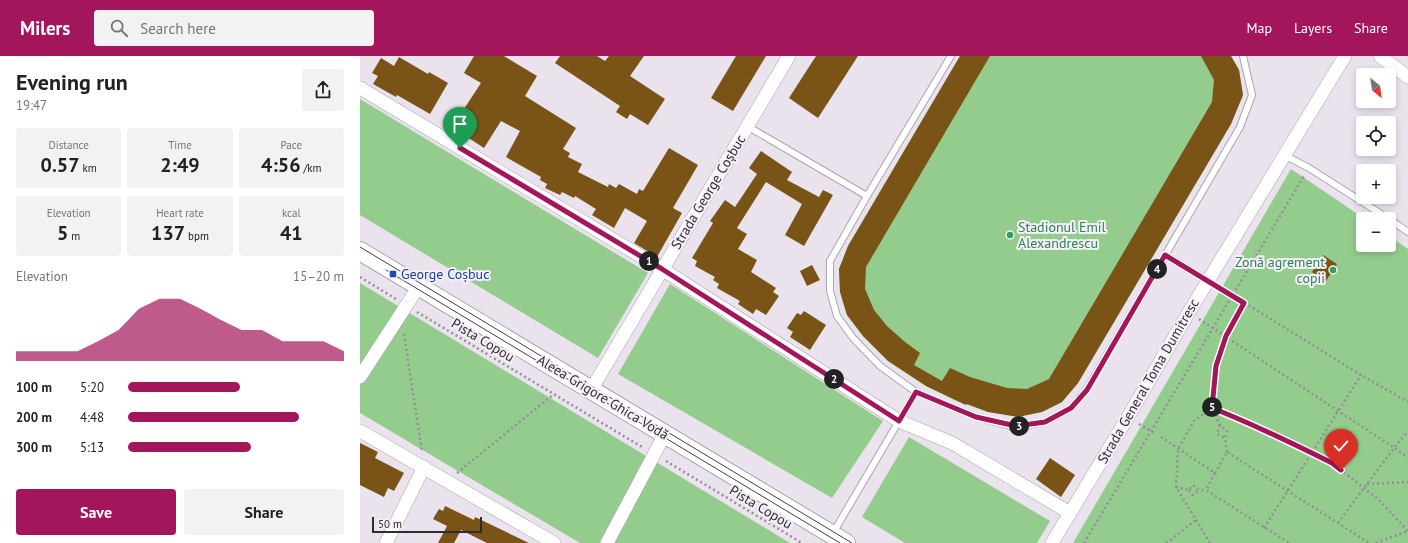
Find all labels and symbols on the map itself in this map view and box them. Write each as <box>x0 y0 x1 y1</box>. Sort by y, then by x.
north arrow <box>1356 68 1396 108</box>
pin <box>443 107 477 148</box>
street label: Strada George Coșbuc <box>667 131 749 253</box>
place label: Stadionul Emil Alexandrescu <box>1018 218 1106 252</box>
marker: Stadionul Emil Alexandrescu <box>1005 230 1015 240</box>
pin: 1 <box>639 251 659 271</box>
place label: Zonă agrement copii <box>1235 253 1325 287</box>
pin: 4 <box>1147 259 1167 279</box>
place label: George Coșbuc <box>401 265 489 283</box>
marker: Zonă agrement copii <box>1328 265 1338 275</box>
marker: George Coșbuc <box>388 269 398 279</box>
street label: Strada General Toma Dumitresc <box>1093 295 1203 467</box>
street label: Pista Copou <box>448 314 518 366</box>
street label: Aleea Grigore Ghica Vodă <box>534 351 672 443</box>
pin: 2 <box>824 369 844 389</box>
pin: 5 <box>1202 397 1222 417</box>
pin: 3 <box>1009 416 1029 436</box>
pin <box>1324 429 1358 470</box>
street label: Pista Copou <box>726 481 796 533</box>
scale bar <box>372 515 482 534</box>

